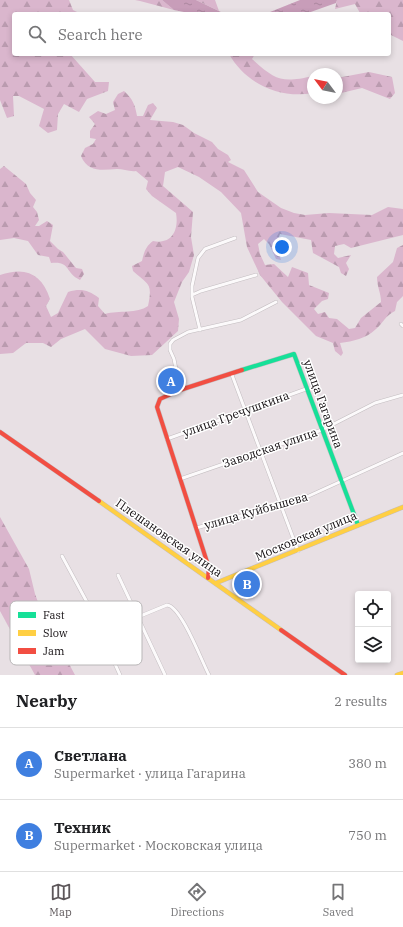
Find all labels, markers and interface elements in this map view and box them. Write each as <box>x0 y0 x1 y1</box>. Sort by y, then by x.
search box <box>12 12 391 56</box>
icon: search <box>26 23 48 45</box>
text: Search here <box>58 25 143 44</box>
north arrow <box>307 68 343 104</box>
your location <box>272 237 292 257</box>
street label: улица Гагарина <box>300 357 347 451</box>
pin: A <box>158 366 184 396</box>
street label: улица Гречушкина <box>180 387 292 440</box>
street label: Заводская улица <box>220 424 320 471</box>
street label: улица Куйбышева <box>202 488 310 532</box>
street label: Плешановская улица <box>113 495 226 580</box>
street label: Московская улица <box>253 507 359 564</box>
pin: B <box>234 569 260 599</box>
map controls <box>355 591 391 663</box>
button: locate <box>355 591 391 627</box>
legend <box>10 601 142 665</box>
text: Fast <box>43 608 65 622</box>
text: Slow <box>43 626 68 640</box>
button: layers <box>355 627 391 663</box>
text: Jam <box>43 644 65 658</box>
text: Nearby <box>16 690 77 712</box>
text: 2 results <box>334 693 387 710</box>
text: Светлана <box>54 746 127 765</box>
text: A <box>24 755 34 772</box>
text: 380 m <box>348 755 387 772</box>
text: Supermarket · улица Гагарина <box>54 765 246 782</box>
text: Техник <box>54 818 111 837</box>
text: B <box>24 827 34 844</box>
text: 750 m <box>348 827 387 844</box>
text: Supermarket · Московская улица <box>54 837 263 854</box>
tab: Map <box>49 881 72 919</box>
tab: Directions <box>170 881 224 919</box>
tab: Saved <box>323 881 354 919</box>

